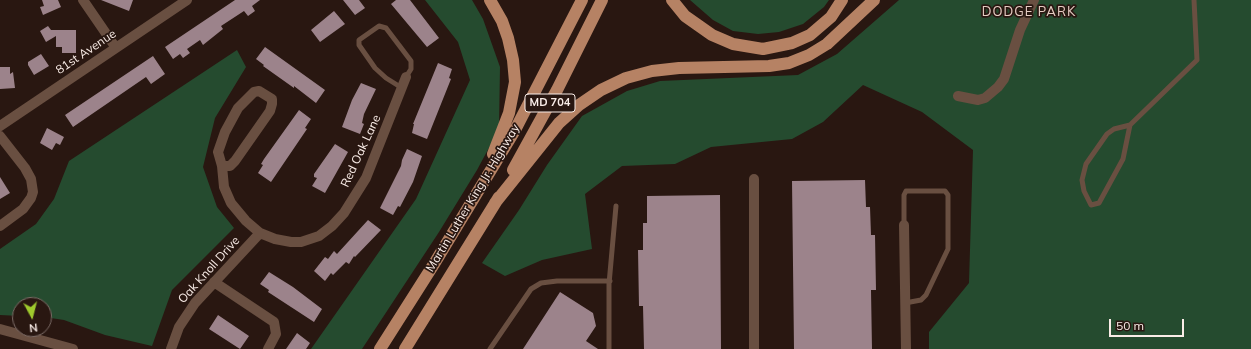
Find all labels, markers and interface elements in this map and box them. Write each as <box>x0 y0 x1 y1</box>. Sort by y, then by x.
district label: DODGE PARK <box>982 4 1076 20</box>
street label: 81st Avenue <box>53 27 119 77</box>
road number: MD 704 <box>525 94 575 112</box>
street label: Red Oak Lane <box>338 113 384 189</box>
street label: Martin Luther King Jr. Highway <box>423 122 523 274</box>
street label: Oak Knoll Drive <box>175 234 243 306</box>
north arrow <box>12 297 52 337</box>
scale bar <box>1111 311 1186 337</box>
text: 50 m <box>1116 318 1144 333</box>
text: N <box>28 320 38 335</box>

